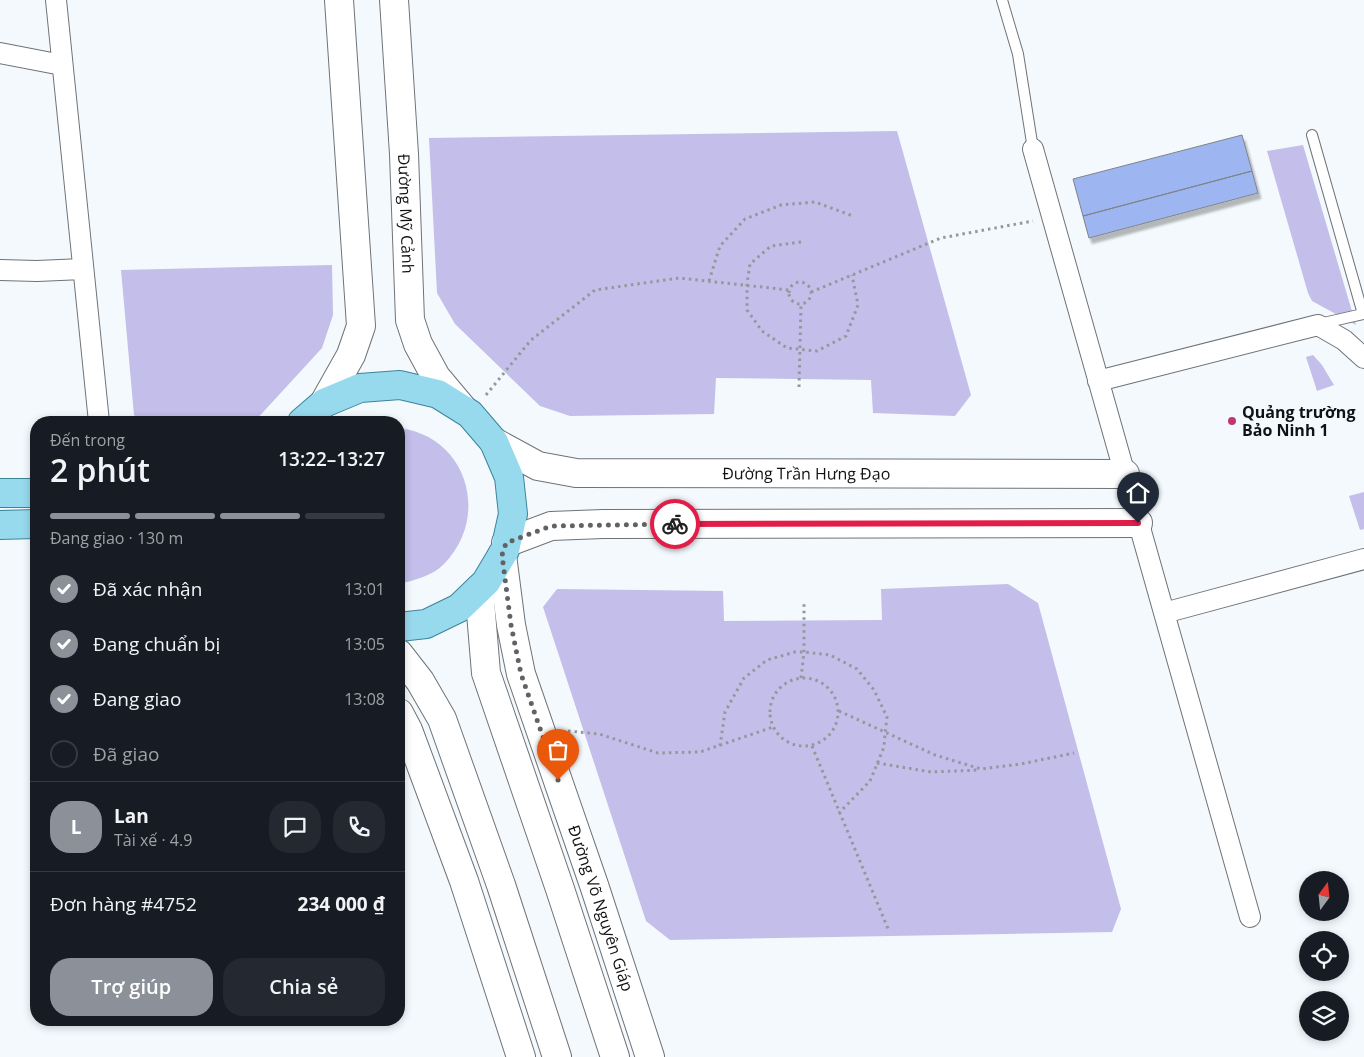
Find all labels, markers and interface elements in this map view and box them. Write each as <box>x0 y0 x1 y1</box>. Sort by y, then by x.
street label: Đường Mỹ Cảnh <box>393 153 419 274</box>
place label: Quảng trường Bảo Ninh 1 <box>1242 401 1355 441</box>
marker: Quảng trường Bảo Ninh 1 <box>1226 415 1238 427</box>
text: Đến trong <box>50 429 125 451</box>
text: 13:22–13:27 <box>278 446 385 472</box>
text: 2 phút <box>50 448 150 491</box>
street label: Đường Trần Hưng Đạo <box>722 462 890 485</box>
pin <box>1117 472 1159 523</box>
icon: home <box>1124 479 1152 507</box>
courier <box>650 499 700 549</box>
icon: bike <box>661 510 689 538</box>
text: Đang giao · 130 m <box>50 527 183 549</box>
icon: check <box>50 575 78 603</box>
text: Đã xác nhận <box>93 576 202 602</box>
text: 13:01 <box>344 578 385 600</box>
icon: check <box>50 630 78 658</box>
text: Đang chuẩn bị <box>93 631 220 657</box>
text: 13:05 <box>344 633 385 655</box>
icon: check <box>50 685 78 713</box>
text: Đang giao <box>93 686 181 712</box>
text: 13:08 <box>344 688 385 710</box>
pin <box>537 729 579 780</box>
icon: bag <box>544 736 572 764</box>
text: Đã giao <box>93 741 159 767</box>
button: chat <box>269 801 321 853</box>
button: phone <box>333 801 385 853</box>
text: Lan <box>114 803 149 829</box>
text: L <box>71 814 81 840</box>
street label: Đường Võ Nguyên Giáp <box>563 822 639 994</box>
text: Tài xế · 4.9 <box>114 829 192 851</box>
north arrow <box>1299 871 1349 921</box>
map controls <box>1299 871 1349 1041</box>
text: Đơn hàng #4752 <box>50 891 197 917</box>
text: 234 000 ₫ <box>298 891 385 917</box>
button: locate <box>1299 931 1349 981</box>
button: Trợ giúp <box>50 958 213 1016</box>
button: Chia sẻ <box>223 958 385 1016</box>
button: layers <box>1299 991 1349 1041</box>

